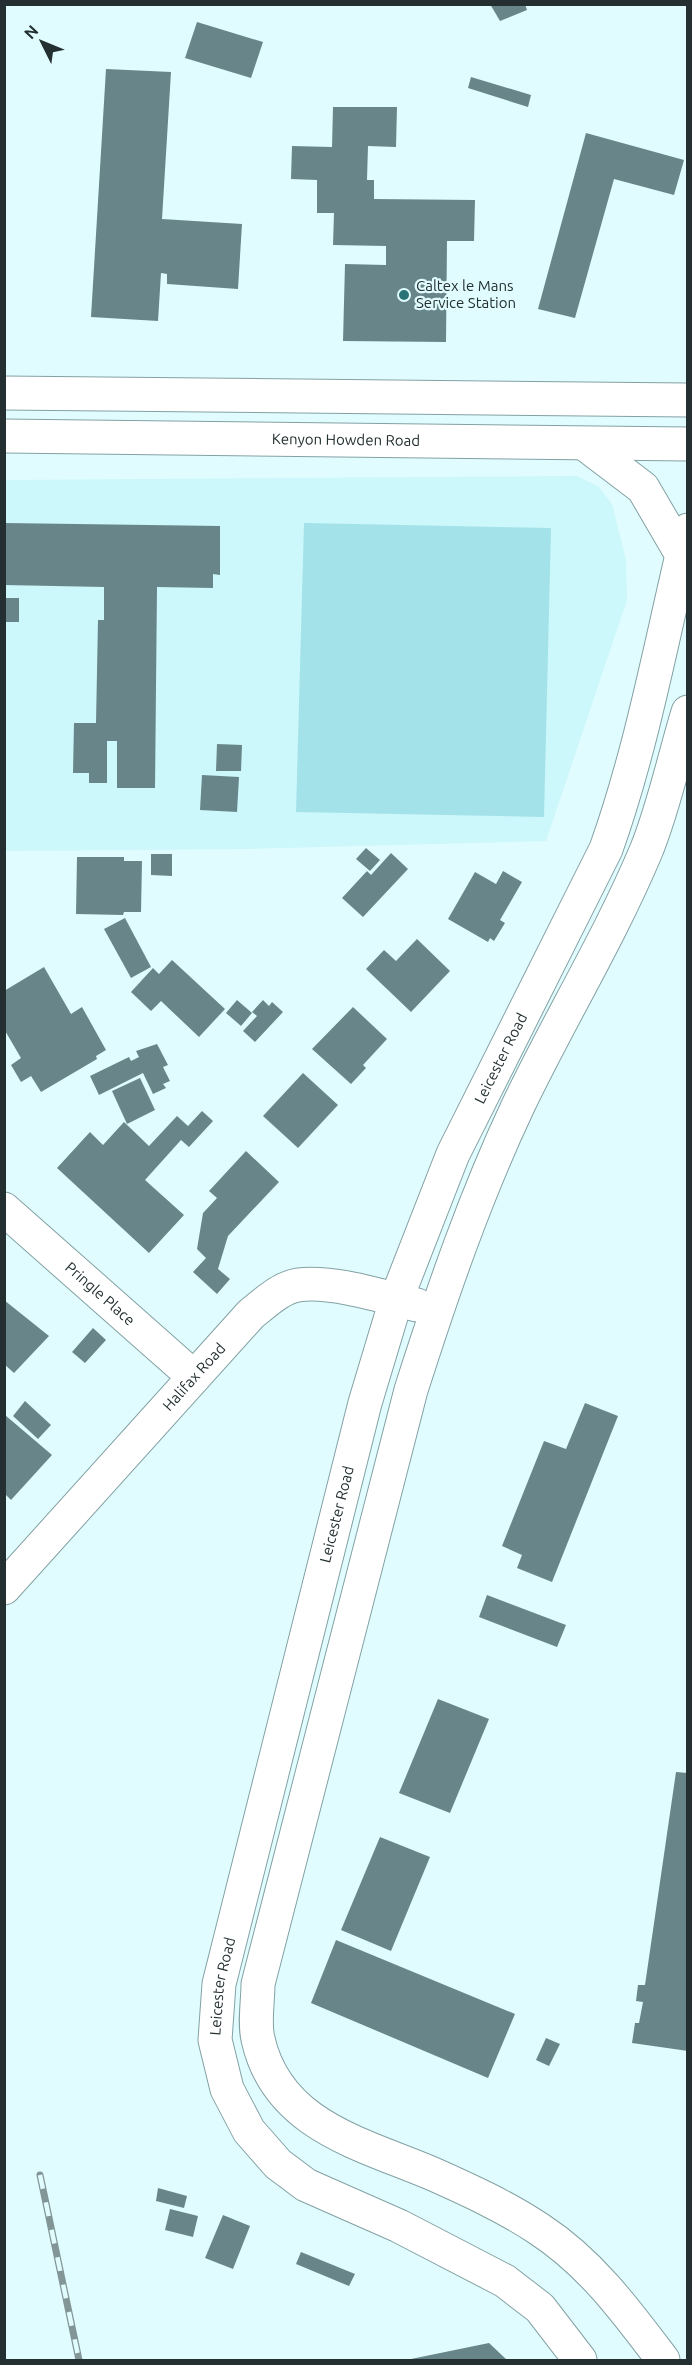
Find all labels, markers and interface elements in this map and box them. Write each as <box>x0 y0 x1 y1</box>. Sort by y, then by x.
north arrow <box>12 12 72 72</box>
text: N <box>20 21 42 42</box>
place label: Caltex le Mans Service Station <box>416 277 516 311</box>
marker: Caltex le Mans Service Station <box>397 288 411 302</box>
street label: Kenyon Howden Road <box>272 430 420 449</box>
street label: Leicester Road <box>471 1010 530 1106</box>
street label: Pringle Place <box>62 1258 138 1329</box>
street label: Halifax Road <box>159 1340 228 1414</box>
street label: Leicester Road <box>316 1464 357 1564</box>
street label: Leicester Road <box>206 1935 238 2036</box>

